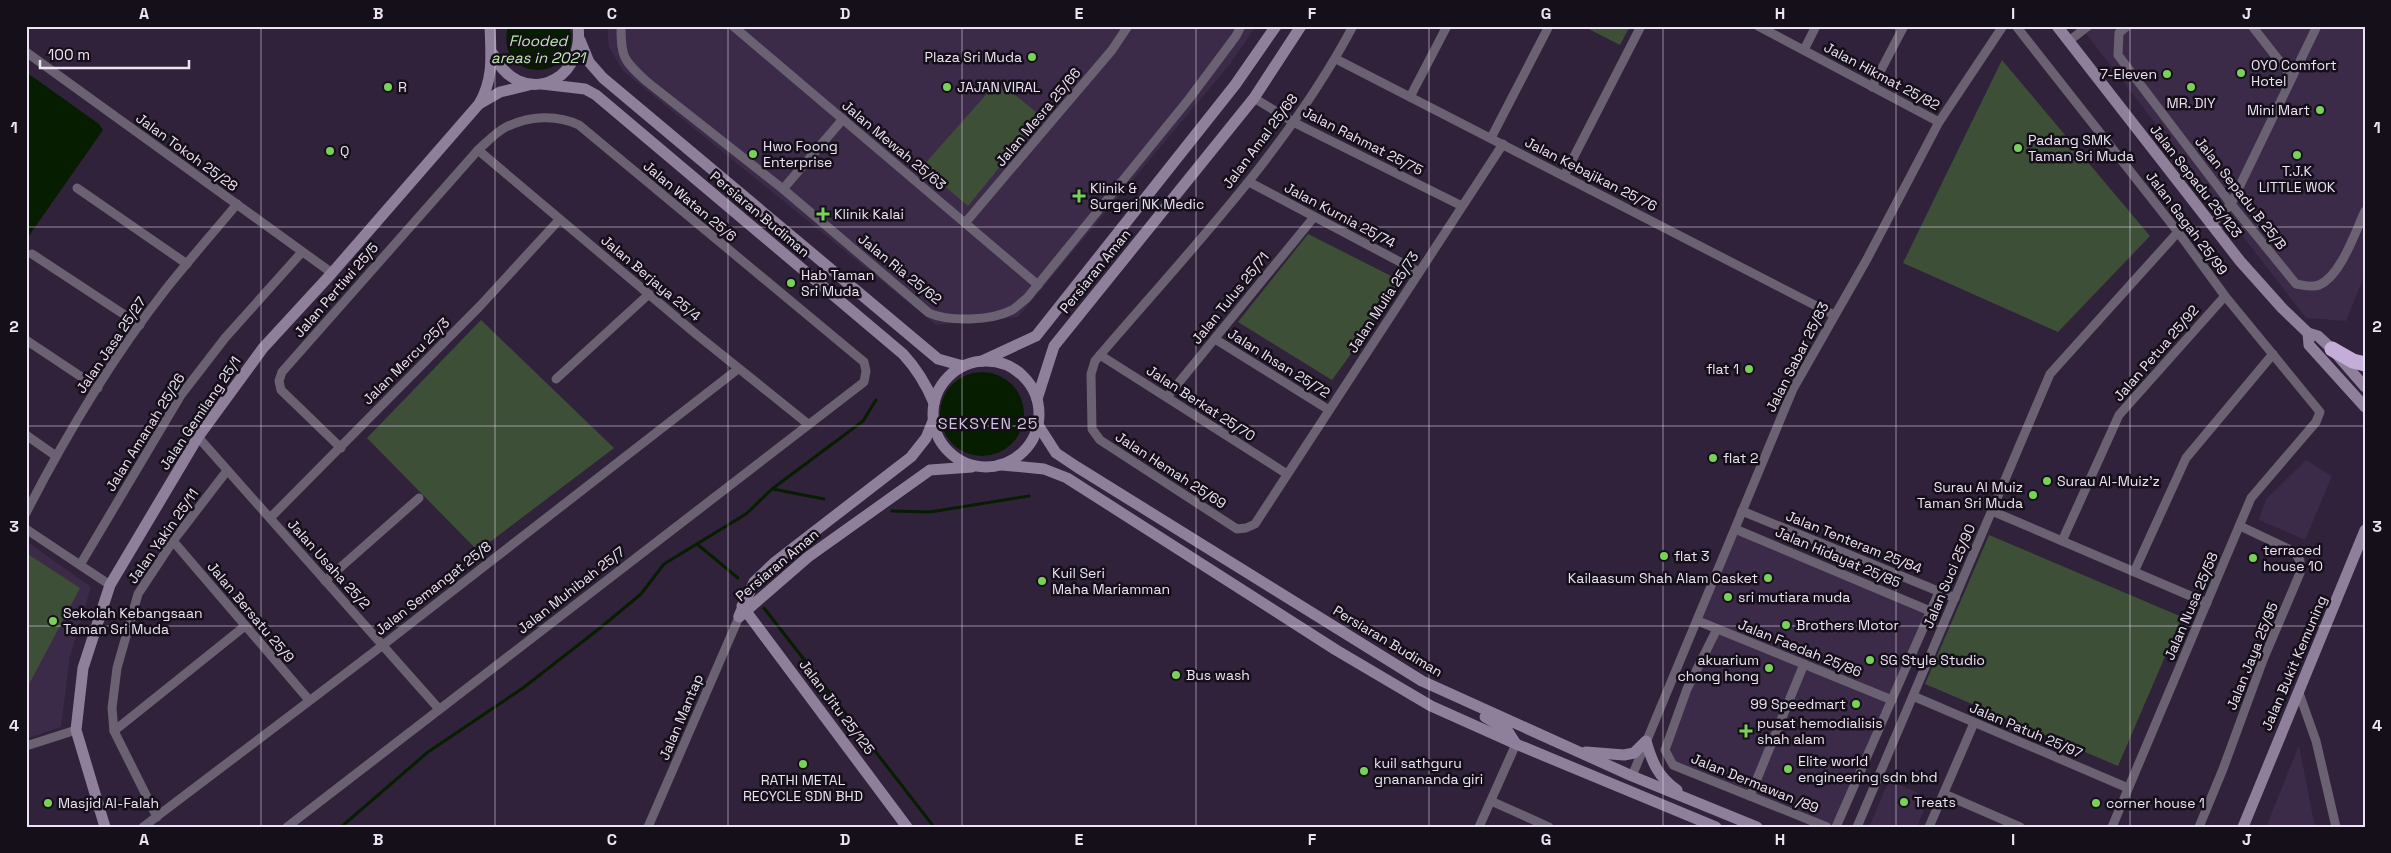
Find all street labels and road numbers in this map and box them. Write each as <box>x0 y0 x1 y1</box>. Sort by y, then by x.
street label: Jalan Hikmat 25/82 <box>1821 38 1943 114</box>
street label: Jalan Mesra 25/66 <box>991 64 1085 170</box>
street label: Jalan Amal 25/68 <box>1218 90 1302 192</box>
street label: Jalan Mewah 25/63 <box>838 96 950 194</box>
street label: Jalan Rahmat 25/75 <box>1300 103 1426 179</box>
street label: Jalan Tokoh 25/28 <box>132 109 242 195</box>
street label: Jalan Sepadu 25/123 <box>2146 121 2246 241</box>
street label: Jalan Kebajikan 25/76 <box>1522 133 1660 215</box>
street label: Jalan Sepadu B 25/B <box>2191 133 2291 253</box>
street label: Jalan Watan 25/6 <box>640 157 740 245</box>
street label: Persiaran Budiman <box>706 167 814 261</box>
street label: Jalan Gagah 25/99 <box>2142 168 2232 278</box>
street label: Jalan Kurnia 25/74 <box>1281 178 1399 252</box>
street label: Persiaran Aman <box>1056 225 1134 317</box>
street label: Jalan Ria 25/62 <box>854 230 946 308</box>
street label: Jalan Berjaya 25/4 <box>597 231 705 325</box>
street label: Jalan Pertiwi 25/5 <box>290 239 382 341</box>
street label: Jalan Tulus 25/71 <box>1187 248 1273 348</box>
street label: Jalan Mulia 25/73 <box>1344 248 1422 356</box>
street label: Jalan Jasa 25/27 <box>72 293 150 397</box>
street label: Jalan Sabar 25/83 <box>1761 299 1833 415</box>
street label: Jalan Petua 25/92 <box>2109 301 2203 405</box>
street label: Jalan Mercu 25/3 <box>359 314 453 408</box>
street label: Jalan Ihsan 25/72 <box>1224 324 1334 402</box>
street label: Jalan Gemilang 25/1 <box>155 353 245 473</box>
street label: Jalan Berkat 25/70 <box>1143 361 1259 445</box>
street label: Jalan Amanah 25/26 <box>101 369 189 495</box>
street label: Jalan Hemah 25/69 <box>1112 427 1230 513</box>
street label: Jalan Yakin 25/11 <box>124 485 202 587</box>
street label: Jalan Tenteram 25/84 <box>1783 506 1925 578</box>
street label: Jalan Usaha 25/2 <box>284 515 374 613</box>
street label: Jalan Suci 25/90 <box>1919 521 1979 631</box>
street label: Jalan Hidayat 25/85 <box>1773 522 1903 592</box>
street label: Persiaran Aman <box>732 525 822 605</box>
street label: Jalan Semangat 25/8 <box>371 537 495 639</box>
street label: Jalan Muhibah 25/7 <box>514 542 628 638</box>
street label: Jalan Nusa 25/58 <box>2160 549 2222 663</box>
street label: Jalan Bersatu 25/9 <box>203 558 299 666</box>
street label: Jalan Bukit Kemuning <box>2257 593 2331 733</box>
street label: Jalan Jaya 25/95 <box>2222 599 2282 713</box>
street label: Persiaran Budiman <box>1330 601 1446 681</box>
street label: Jalan Faedah 25/86 <box>1736 615 1864 681</box>
street label: Jalan Jitu 25/125 <box>795 656 879 758</box>
street label: Jalan Mantap <box>655 671 707 763</box>
street label: Jalan Patuh 25/97 <box>1967 698 2085 762</box>
street label: Jalan Dermawan /89 <box>1688 749 1822 817</box>

